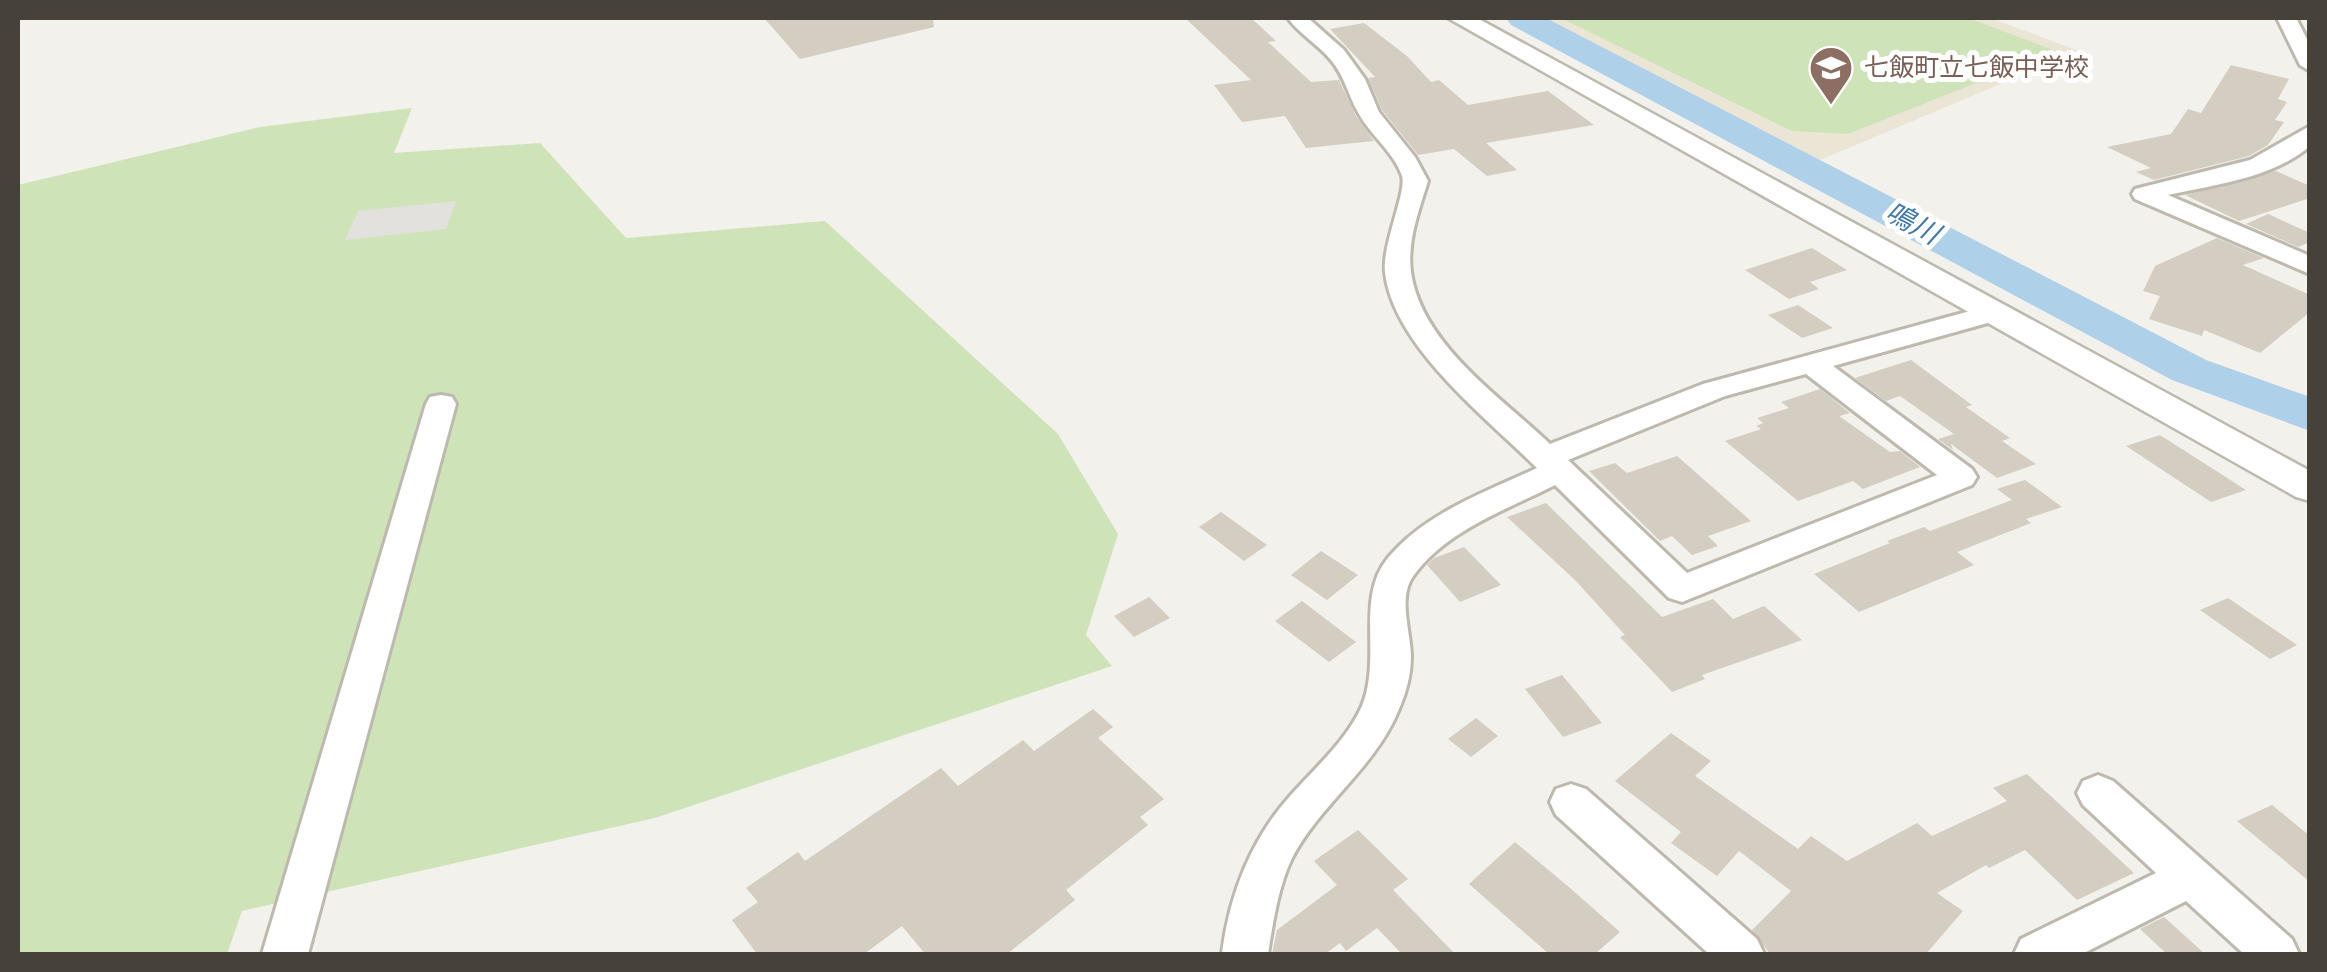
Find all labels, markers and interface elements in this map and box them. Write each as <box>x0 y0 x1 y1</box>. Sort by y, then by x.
school or university icon: 七飯町立七飯中学校 <box>1808 45 1854 106</box>
place label: 七飯町立七飯中学校 <box>1864 53 2089 84</box>
water label: 鳴川 <box>1880 196 1947 253</box>

